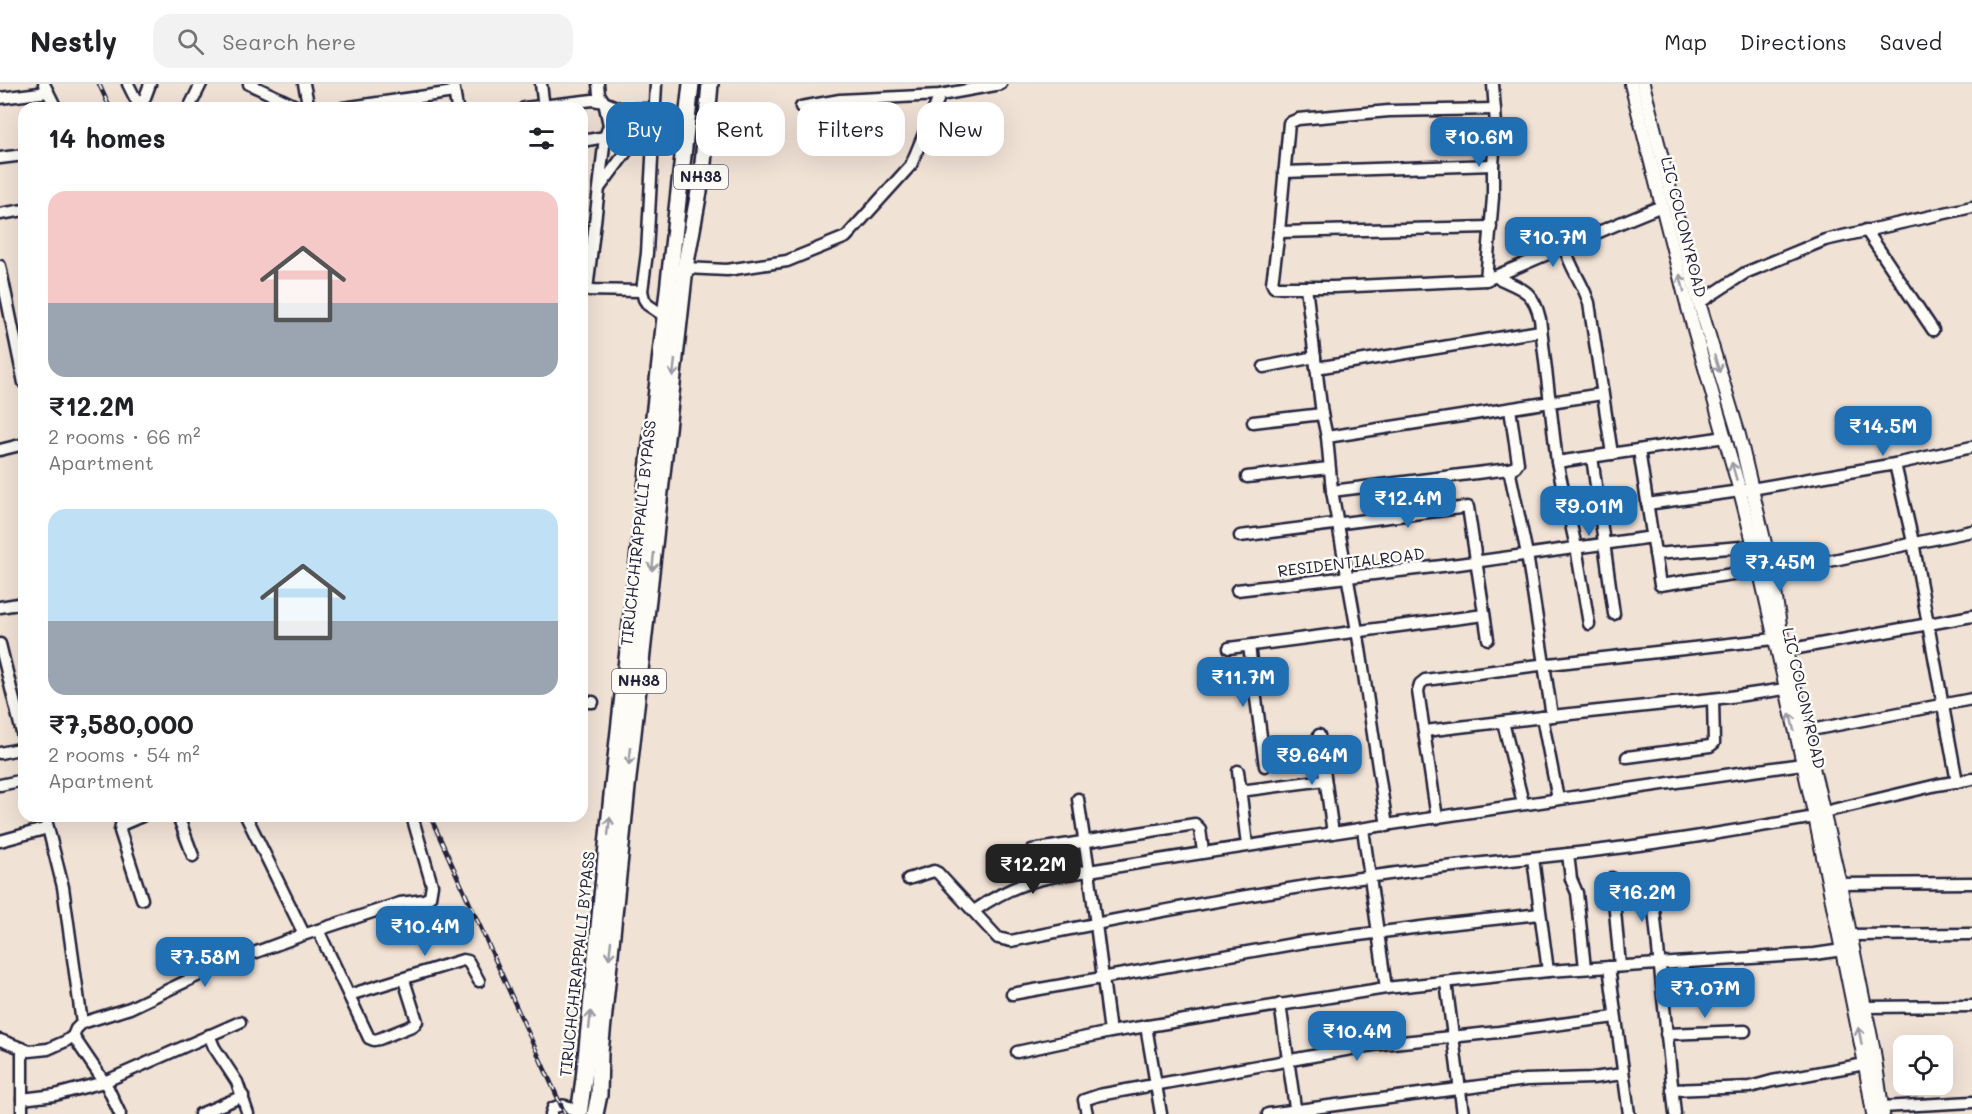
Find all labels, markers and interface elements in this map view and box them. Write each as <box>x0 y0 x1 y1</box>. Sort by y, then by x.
search box <box>153 14 573 68</box>
text: Nestly <box>30 23 117 59</box>
icon: search <box>174 25 207 58</box>
text: Search here <box>222 27 356 56</box>
text: Map <box>1664 28 1707 55</box>
text: Directions <box>1740 28 1847 55</box>
text: Saved <box>1880 28 1942 55</box>
chip: Buy <box>606 102 684 156</box>
chip: Rent <box>696 102 785 156</box>
chip: Filters <box>797 102 905 156</box>
chip: New <box>917 102 1004 156</box>
pin: ₹10.6M <box>1430 117 1528 168</box>
text: 14 homes <box>48 121 166 155</box>
icon: filters <box>525 122 558 155</box>
text: ₹10.6M <box>1444 123 1514 149</box>
street label: LIC COLONYROAD <box>1657 154 1712 299</box>
road number: NH38 <box>674 165 728 189</box>
pin: ₹10.7M <box>1504 217 1602 268</box>
text: ₹10.7M <box>1519 223 1587 249</box>
icon: home <box>249 230 357 338</box>
one-way arrow <box>1675 274 1687 293</box>
one-way arrow <box>1712 354 1723 373</box>
one-way arrow <box>668 358 679 378</box>
text: ₹12.2M <box>48 389 135 423</box>
pin: ₹14.5M <box>1834 406 1932 457</box>
text: ₹14.5M <box>1849 412 1917 438</box>
street label: TIRUCHCHIRAPPALLI BYPASS <box>615 419 660 647</box>
text: 2 rooms · 66 m² <box>48 423 201 449</box>
text: Apartment <box>48 449 154 475</box>
one-way arrow <box>1728 461 1739 480</box>
pin: ₹12.4M <box>1359 478 1457 529</box>
text: ₹12.4M <box>1374 484 1442 510</box>
pin: ₹9.01M <box>1540 486 1638 537</box>
text: ₹9.01M <box>1554 492 1624 518</box>
street label: RESIDENTIALROAD <box>1276 542 1426 581</box>
pin: ₹7.45M <box>1731 542 1829 593</box>
icon: home <box>249 548 357 656</box>
text: ₹7.45M <box>1744 548 1816 574</box>
one-way arrow <box>647 552 658 571</box>
street label: LIC COLONYROAD <box>1778 625 1831 771</box>
pin: ₹11.7M <box>1194 657 1292 708</box>
text: ₹11.7M <box>1211 663 1275 689</box>
road number: NH38 <box>612 669 666 693</box>
text: ₹7,580,000 <box>48 707 194 741</box>
one-way arrow <box>1786 713 1798 732</box>
pin: ₹9.64M <box>1263 735 1361 786</box>
text: 2 rooms · 54 m² <box>48 741 200 767</box>
text: ₹9.64M <box>1276 741 1348 767</box>
one-way arrow <box>625 745 636 765</box>
text: Apartment <box>48 767 154 793</box>
one-way arrow <box>604 817 615 837</box>
pin: ₹12.2M <box>984 844 1082 895</box>
street label: TIRUCHCHIRAPPALLI BYPASS <box>554 850 599 1078</box>
text: ₹12.2M <box>1000 850 1066 876</box>
pin: ₹16.2M <box>1593 872 1691 923</box>
text: ₹16.2M <box>1608 878 1676 904</box>
pin: ₹10.4M <box>376 906 474 957</box>
text: ₹10.4M <box>390 912 460 938</box>
pin: ₹7.58M <box>156 937 254 988</box>
one-way arrow <box>604 939 615 959</box>
text: ₹7.58M <box>170 943 240 969</box>
pin: ₹7.07M <box>1656 968 1754 1019</box>
text: ₹7.07M <box>1670 974 1740 1000</box>
one-way arrow <box>584 1011 595 1031</box>
pin: ₹10.4M <box>1308 1011 1406 1062</box>
text: ₹10.4M <box>1322 1017 1392 1043</box>
one-way arrow <box>1854 1026 1865 1046</box>
map controls <box>1893 1035 1953 1095</box>
button: locate <box>1893 1035 1953 1095</box>

